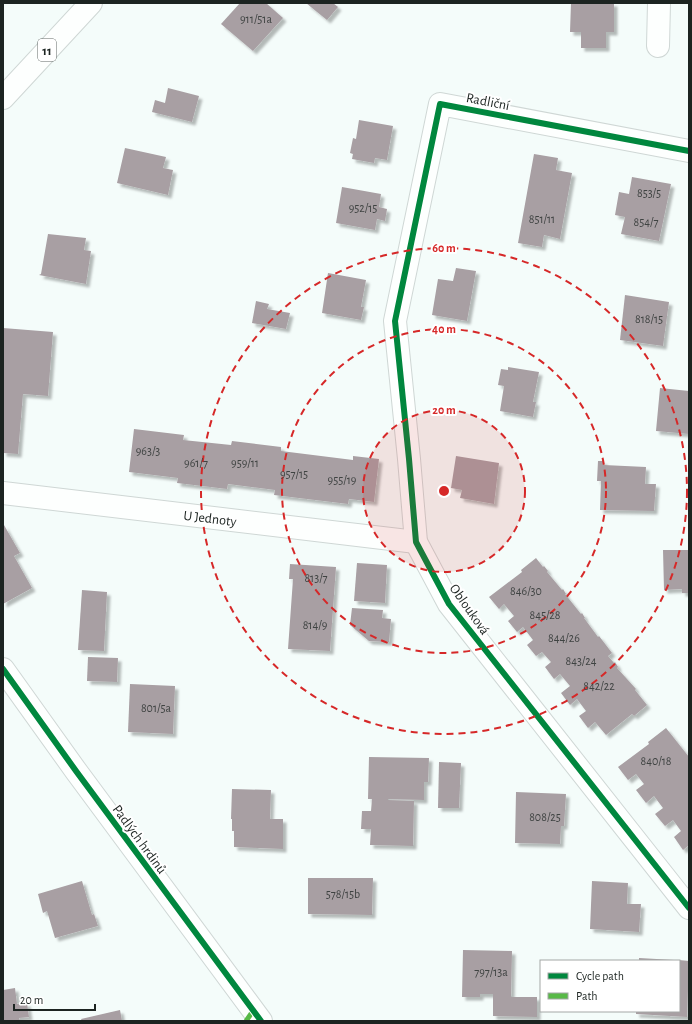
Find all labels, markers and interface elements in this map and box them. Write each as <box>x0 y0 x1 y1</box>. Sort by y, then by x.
house number: 911/51a <box>240 13 272 25</box>
road number: 11 <box>38 39 56 61</box>
street label: Radliční <box>465 91 511 113</box>
house number: 853/5 <box>637 187 661 199</box>
house number: 952/15 <box>349 202 377 214</box>
house number: 851/11 <box>529 213 555 225</box>
house number: 854/7 <box>634 216 658 228</box>
text: 60 m <box>432 242 456 254</box>
house number: 818/15 <box>635 313 663 325</box>
text: 40 m <box>432 323 456 335</box>
text: 20 m <box>432 404 456 416</box>
house number: 963/3 <box>136 445 160 457</box>
house number: 961/7 <box>184 457 208 469</box>
house number: 959/11 <box>231 457 259 469</box>
house number: 957/15 <box>280 468 308 480</box>
house number: 955/19 <box>328 474 357 486</box>
centre of rings <box>437 484 451 498</box>
street label: U Jednoty <box>183 509 237 529</box>
house number: 813/7 <box>304 572 328 584</box>
street label: Oblouková <box>447 582 492 638</box>
house number: 846/30 <box>510 585 542 597</box>
house number: 845/28 <box>529 609 561 621</box>
house number: 814/9 <box>303 619 328 631</box>
house number: 844/26 <box>548 632 580 644</box>
house number: 843/24 <box>565 655 597 667</box>
house number: 842/22 <box>583 680 615 692</box>
house number: 801/5a <box>141 702 172 714</box>
house number: 840/18 <box>640 755 672 767</box>
street label: Padlých hrdinů <box>110 803 169 877</box>
house number: 808/25 <box>529 811 561 823</box>
house number: 578/15b <box>326 888 360 900</box>
legend <box>540 960 680 1012</box>
house number: 797/13a <box>474 966 508 978</box>
text: Cycle path <box>576 970 624 983</box>
scale bar <box>14 986 95 1012</box>
text: Path <box>576 990 598 1002</box>
text: 20 m <box>20 994 43 1006</box>

